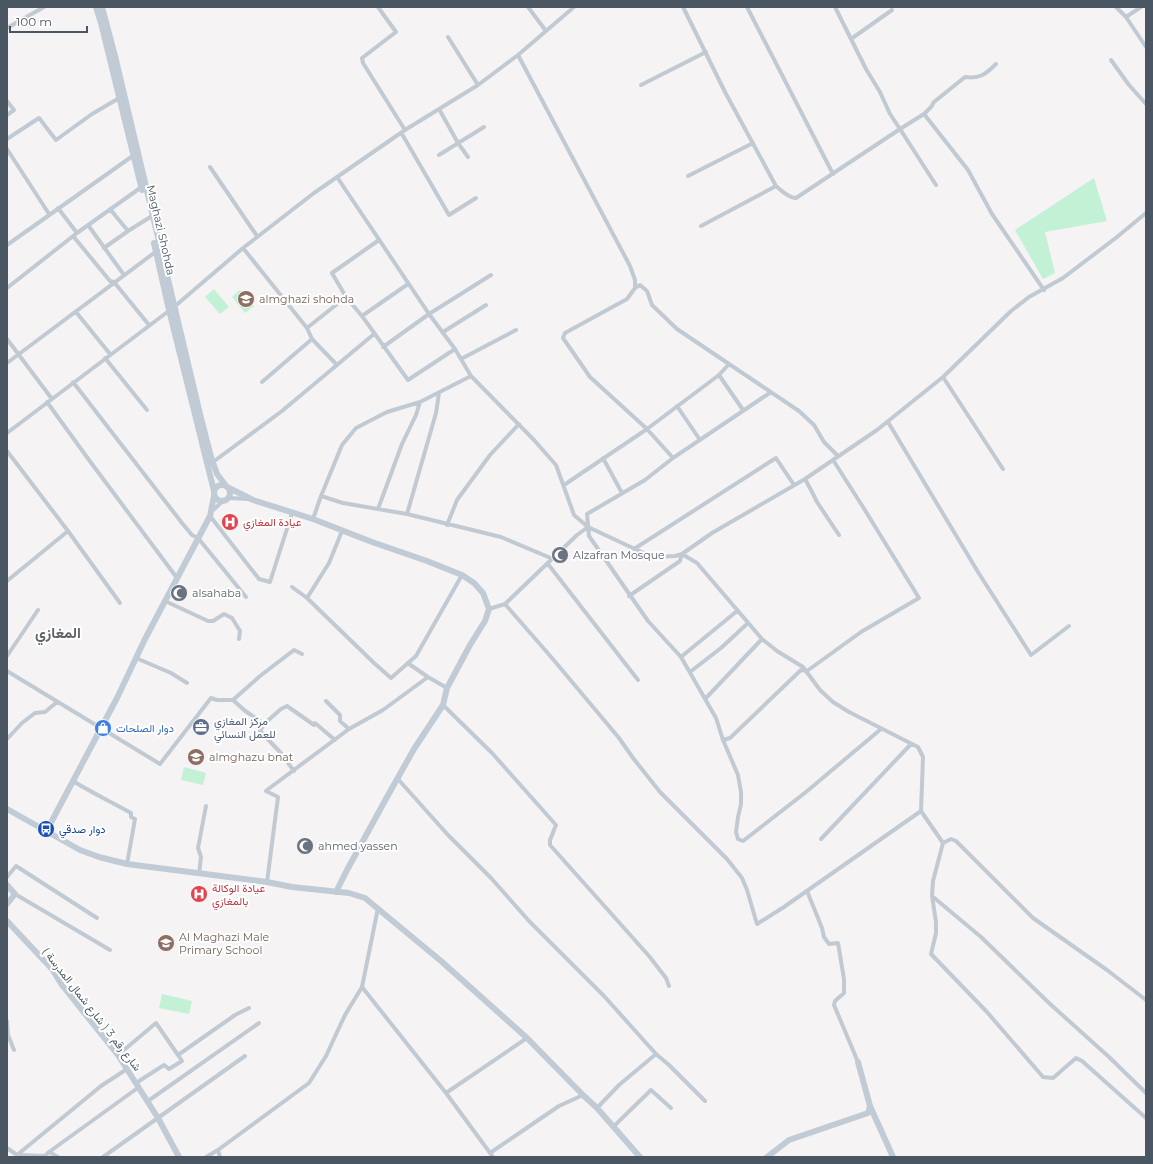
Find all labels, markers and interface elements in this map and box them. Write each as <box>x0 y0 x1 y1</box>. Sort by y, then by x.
scale bar <box>10 8 87 34</box>
text: 100 m <box>16 14 52 29</box>
street label: Maghazi Shohda <box>144 183 178 277</box>
school or university icon: almghazi shohda <box>236 289 256 309</box>
place label: almghazi shohda <box>259 292 354 306</box>
hospital icon: عيادة المغازي <box>220 512 240 532</box>
place label: عيادة المغازي <box>243 515 302 532</box>
mosque icon: Alzafran Mosque <box>550 545 570 565</box>
place label: Alzafran Mosque <box>573 548 665 562</box>
mosque icon: alsahaba <box>169 583 189 603</box>
place label: alsahaba <box>192 586 241 600</box>
district label: المغازي <box>35 623 81 646</box>
place label: مركز المغازي للعمل النسائي <box>214 714 276 744</box>
office icon: مركز المغازي للعمل النسائي <box>191 717 211 737</box>
shop icon: دوار الصلحات <box>93 718 113 738</box>
place label: دوار الصلحات <box>116 721 174 735</box>
school or university icon: almghazu bnat <box>186 747 206 767</box>
place label: almghazu bnat <box>209 750 294 764</box>
bus stop icon: دوار صدقي <box>36 819 56 839</box>
place label: دوار صدقي <box>59 822 106 839</box>
mosque icon: ahmed yassen <box>295 836 315 856</box>
place label: ahmed yassen <box>318 839 398 853</box>
place label: عيادة الوكالة بالمغازي <box>212 881 265 911</box>
hospital icon: عيادة الوكالة بالمغازي <box>189 884 209 904</box>
place label: Al Maghazi Male Primary School <box>179 930 270 957</box>
school or university icon: Al Maghazi Male Primary School <box>156 933 176 953</box>
street label: شارع رقم 3 ( شارع شمال المدرسة ) <box>39 944 145 1074</box>

